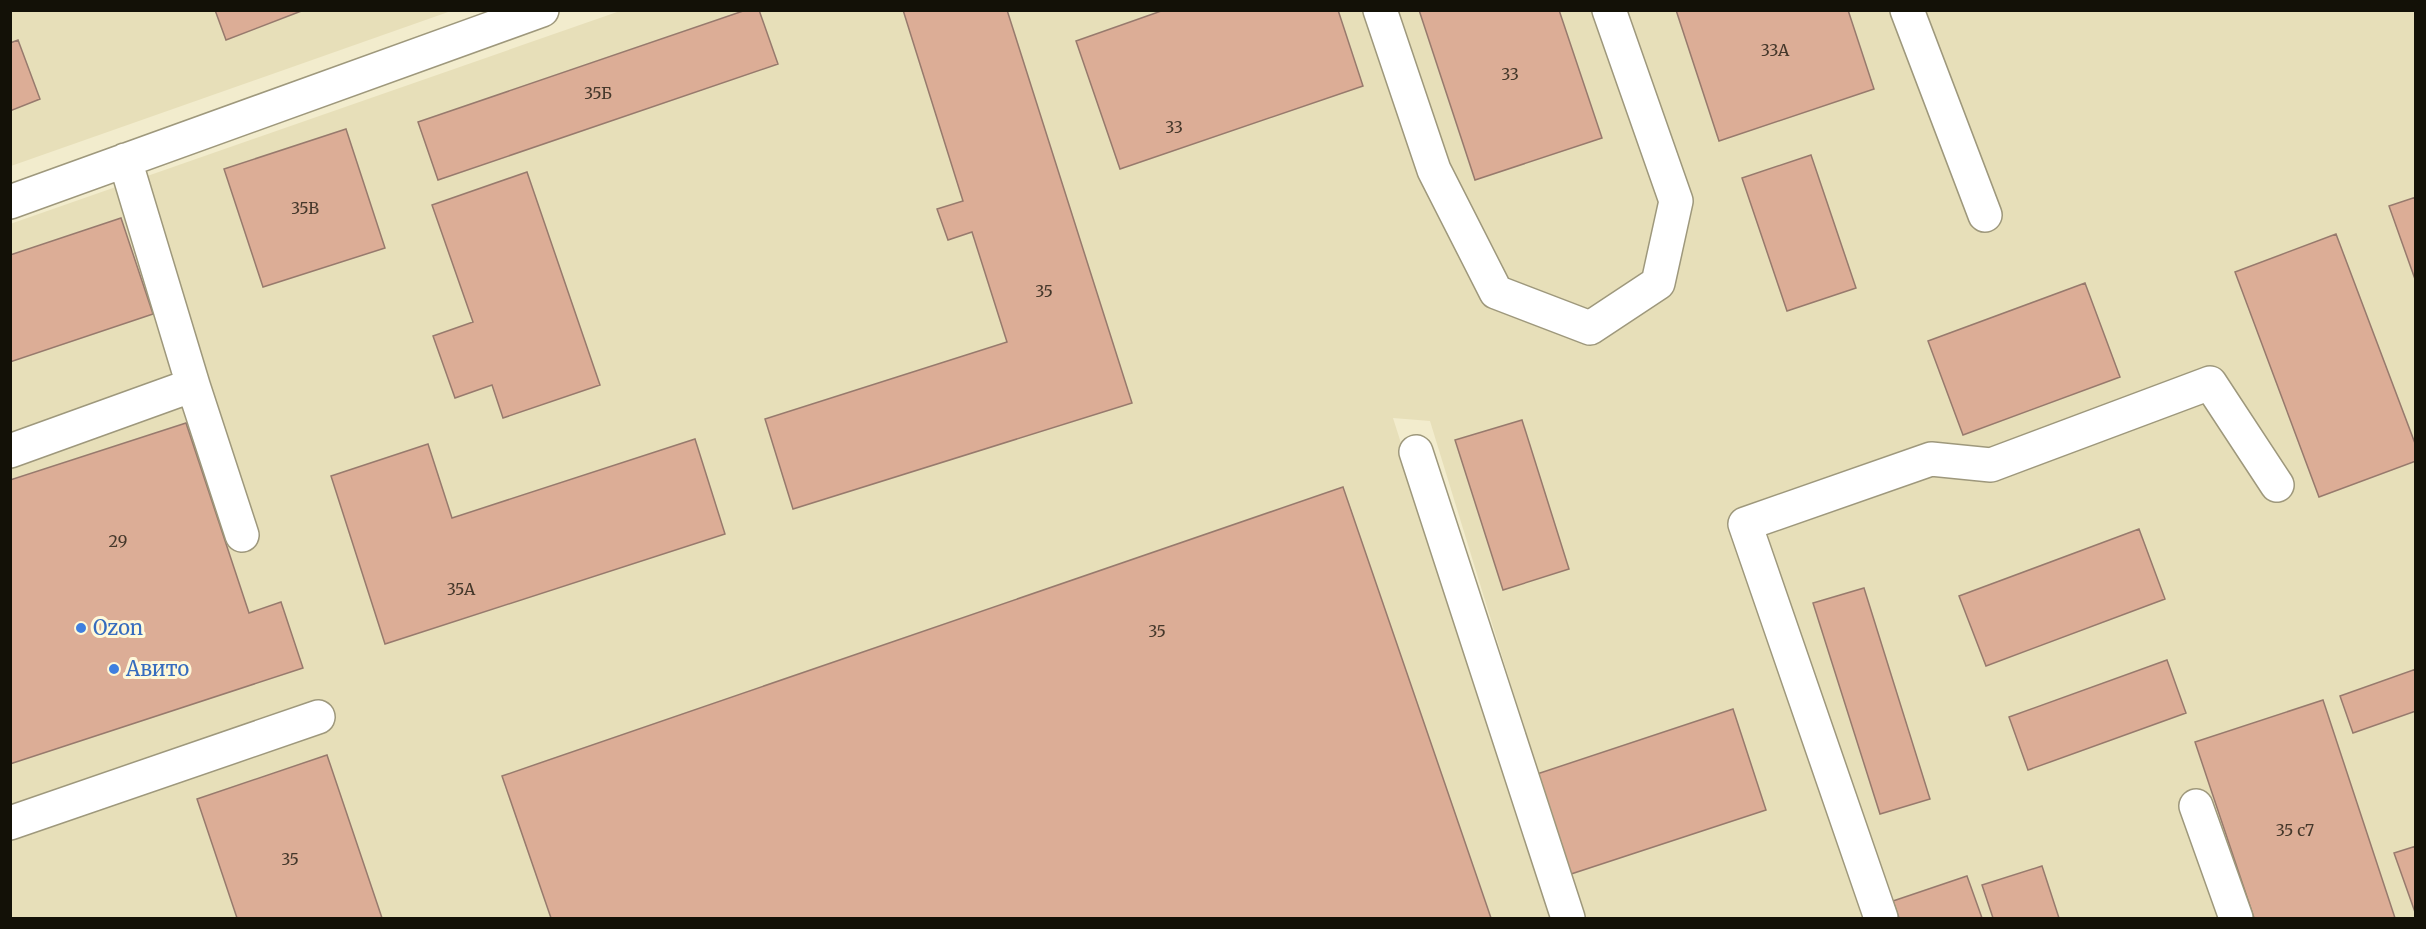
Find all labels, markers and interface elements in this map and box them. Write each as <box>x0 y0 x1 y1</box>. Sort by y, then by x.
house number: 33А <box>1761 40 1790 60</box>
house number: 33 <box>1501 64 1519 84</box>
house number: 35Б <box>584 83 612 103</box>
house number: 33 <box>1165 117 1183 137</box>
house number: 35В <box>291 198 319 218</box>
house number: 35 <box>1035 281 1053 301</box>
house number: 29 <box>109 531 127 551</box>
house number: 35А <box>447 579 476 599</box>
place label: Ozon <box>93 615 143 640</box>
marker: Ozon <box>74 621 88 635</box>
house number: 35 <box>1148 621 1166 641</box>
place label: Авито <box>125 656 190 681</box>
marker: Авито <box>107 662 121 676</box>
house number: 35 c7 <box>2276 820 2314 840</box>
house number: 35 <box>281 849 299 869</box>

